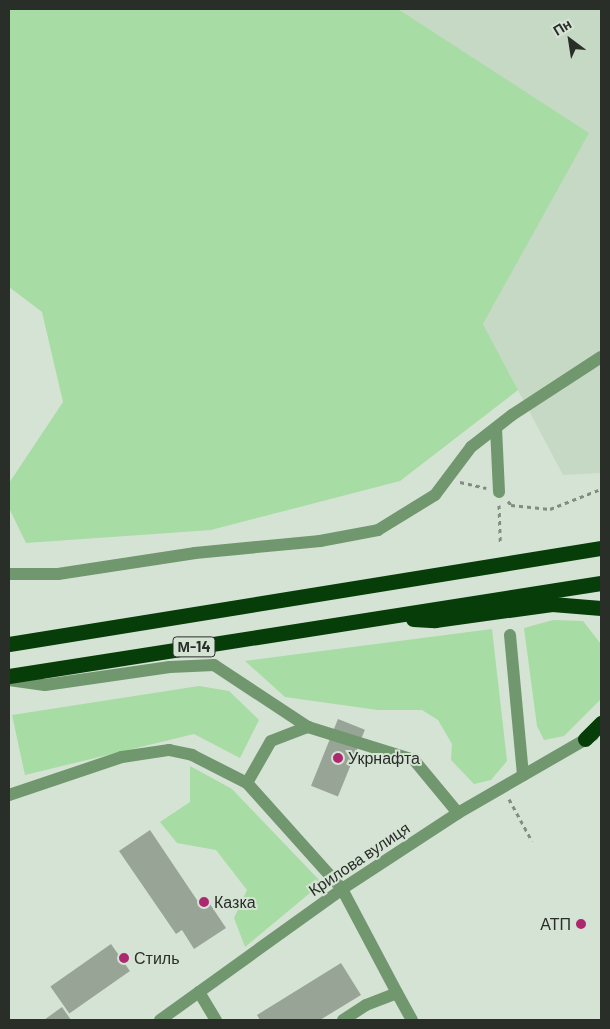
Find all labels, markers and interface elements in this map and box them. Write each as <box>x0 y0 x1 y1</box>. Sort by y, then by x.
north arrow <box>545 15 595 65</box>
text: Пн <box>550 15 574 39</box>
road number: М-14 <box>172 634 216 660</box>
place label: Укрнафта <box>348 748 420 768</box>
marker: Укрнафта <box>332 752 344 764</box>
street label: Крилова вулиця <box>305 818 413 900</box>
place label: Казка <box>214 892 256 912</box>
marker: Казка <box>198 896 210 908</box>
place label: АТП <box>540 914 571 934</box>
marker: АТП <box>575 918 587 930</box>
place label: Стиль <box>134 948 179 968</box>
marker: Стиль <box>118 952 130 964</box>

